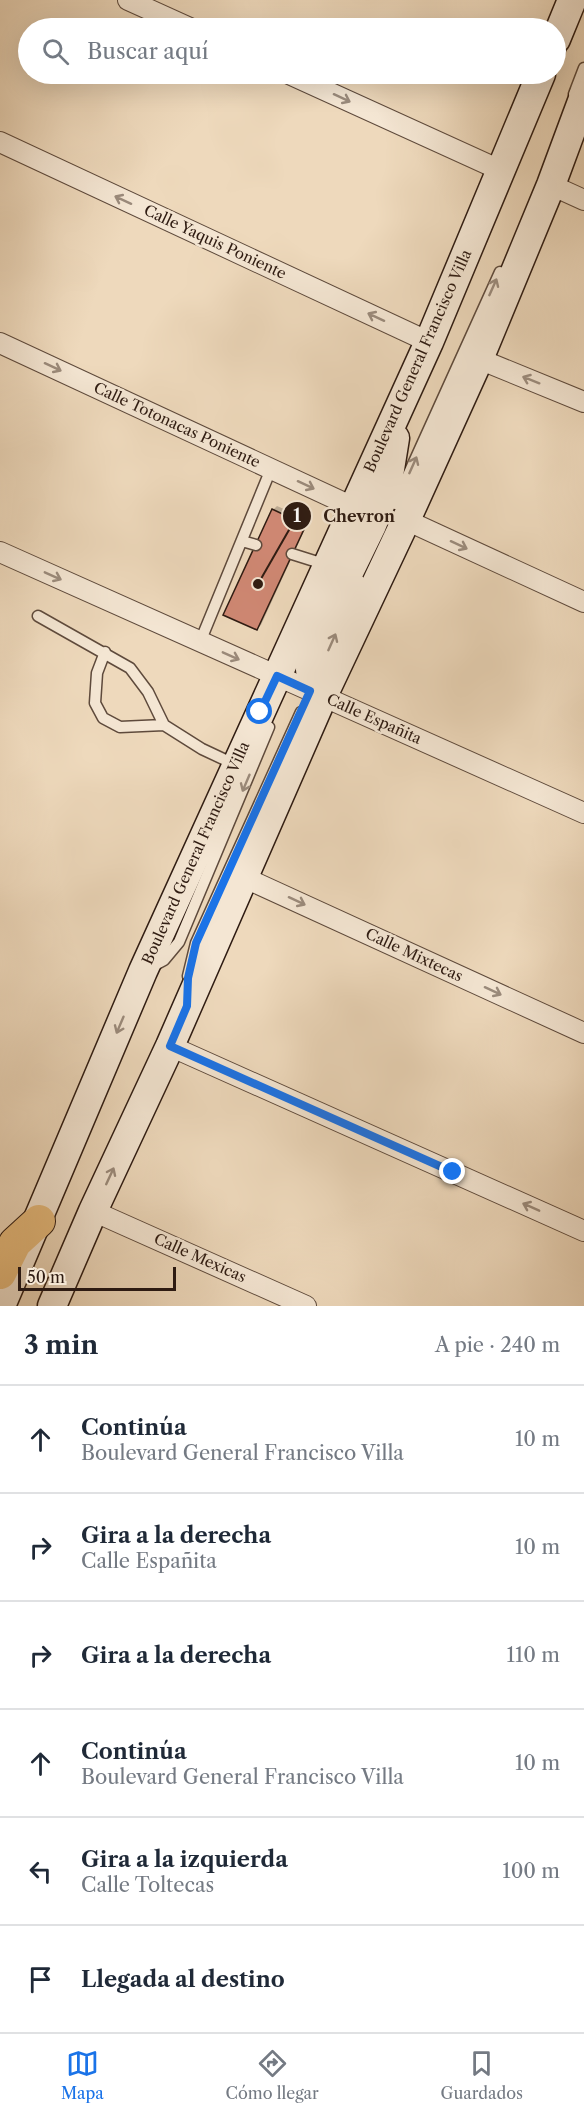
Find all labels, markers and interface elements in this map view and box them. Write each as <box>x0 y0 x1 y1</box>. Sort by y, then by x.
search box <box>18 18 566 84</box>
icon: search <box>39 35 72 68</box>
text: Buscar aquí <box>87 38 209 65</box>
one-way arrow <box>332 93 350 104</box>
one-way arrow <box>114 193 132 204</box>
street label: Calle Yaquis Poniente <box>141 200 289 283</box>
street label: Boulevard General Francisco Villa <box>360 246 476 475</box>
one-way arrow <box>489 278 500 296</box>
one-way arrow <box>367 311 385 322</box>
one-way arrow <box>44 362 62 374</box>
one-way arrow <box>523 374 541 385</box>
street label: Calle Totonacas Poniente <box>91 378 264 472</box>
one-way arrow <box>408 456 419 474</box>
one-way arrow <box>297 479 315 491</box>
callout: Chevron <box>282 499 407 533</box>
text: 1 <box>293 505 301 527</box>
text: Chevron <box>323 506 395 526</box>
one-way arrow <box>450 540 468 551</box>
one-way arrow <box>44 571 62 582</box>
one-way arrow <box>327 634 339 652</box>
one-way arrow <box>222 651 240 662</box>
street label: Calle Españita <box>324 689 425 748</box>
route start <box>246 698 272 724</box>
street label: Boulevard General Francisco Villa <box>138 738 254 967</box>
one-way arrow <box>240 773 251 792</box>
one-way arrow <box>287 896 305 908</box>
street label: Calle Mixtecas <box>362 924 466 985</box>
one-way arrow <box>483 986 502 997</box>
one-way arrow <box>114 1016 125 1034</box>
route end <box>439 1158 465 1184</box>
one-way arrow <box>104 1167 116 1185</box>
one-way arrow <box>522 1201 540 1212</box>
street label: Calle Mexicas <box>151 1229 249 1286</box>
scale bar <box>18 1264 176 1292</box>
text: 50 m <box>27 1267 65 1287</box>
text: 3 min <box>24 1329 98 1361</box>
text: A pie · 240 m <box>435 1333 560 1357</box>
text: Continúa <box>81 1414 187 1441</box>
icon: ahead <box>24 1423 57 1456</box>
text: 10 m <box>515 1427 560 1451</box>
text: Boulevard General Francisco Villa <box>81 1441 404 1465</box>
text: Gira a la derecha <box>81 1522 271 1549</box>
icon: right <box>24 1531 57 1564</box>
text: 10 m <box>515 1535 560 1559</box>
text: Calle Españita <box>81 1549 217 1573</box>
icon: right <box>24 1639 57 1672</box>
text: Gira a la derecha <box>81 1642 271 1669</box>
text: 110 m <box>507 1643 560 1667</box>
text: Continúa <box>81 1738 187 1765</box>
icon: ahead <box>24 1747 57 1780</box>
text: 10 m <box>515 1751 560 1775</box>
text: Boulevard General Francisco Villa <box>81 1765 404 1789</box>
text: Gira a la izquierda <box>81 1846 288 1873</box>
icon: left <box>24 1855 57 1888</box>
text: 100 m <box>502 1859 560 1883</box>
text: Calle Toltecas <box>81 1873 214 1897</box>
icon: arrive <box>24 1963 57 1996</box>
text: Llegada al destino <box>81 1966 285 1993</box>
tab: Mapa <box>61 2047 104 2103</box>
tab: Cómo llegar <box>226 2047 319 2103</box>
tab: Guardados <box>441 2047 523 2103</box>

